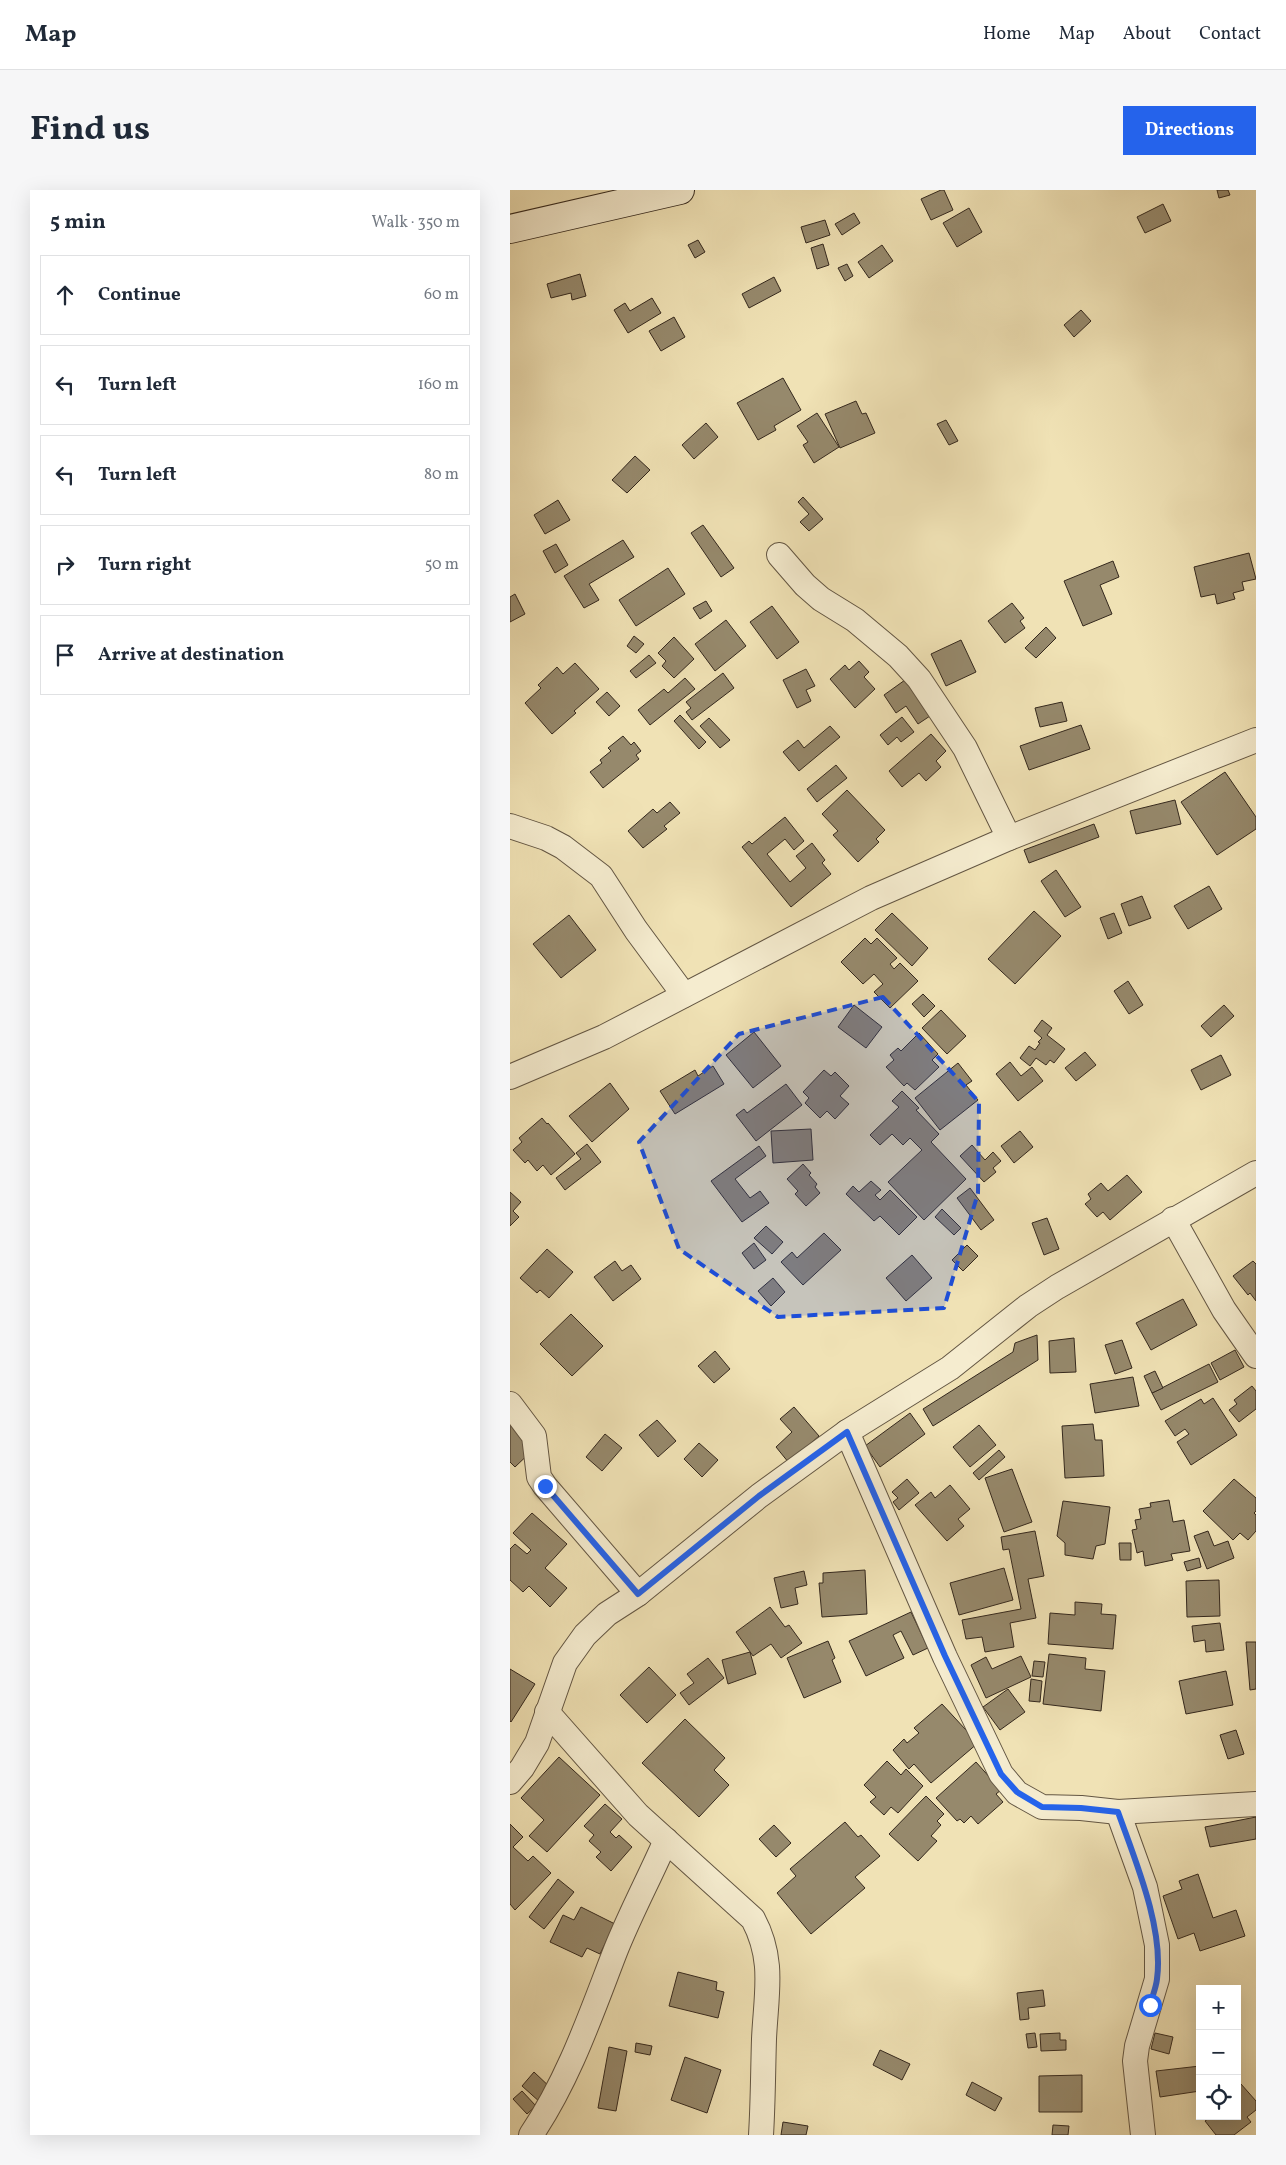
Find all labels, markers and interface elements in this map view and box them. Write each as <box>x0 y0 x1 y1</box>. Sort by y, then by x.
text: Map <box>25 18 76 52</box>
text: Home <box>983 22 1031 47</box>
text: Map <box>1059 22 1095 47</box>
text: About <box>1123 22 1171 47</box>
text: Contact <box>1199 22 1261 47</box>
text: Find us <box>30 106 150 154</box>
button: Directions <box>1123 106 1256 155</box>
text: 5 min <box>50 208 106 237</box>
text: Walk · 350 m <box>372 212 460 234</box>
icon: ahead <box>51 281 79 309</box>
text: Continue <box>98 282 181 308</box>
text: 60 m <box>424 284 459 306</box>
icon: left <box>51 371 79 399</box>
text: Turn left <box>98 372 177 398</box>
text: 160 m <box>418 374 459 396</box>
icon: left <box>51 461 79 489</box>
text: Turn left <box>98 462 177 488</box>
text: 80 m <box>424 464 459 486</box>
icon: right <box>51 551 79 579</box>
text: Turn right <box>98 552 191 578</box>
text: 50 m <box>425 554 459 576</box>
icon: arrive <box>51 641 79 669</box>
text: Arrive at destination <box>98 642 284 668</box>
route end <box>534 1475 557 1498</box>
map controls <box>1196 1985 1241 2120</box>
button: + <box>1196 1985 1241 2030</box>
route start <box>1139 1994 1162 2017</box>
button: − <box>1196 2030 1241 2075</box>
button: locate <box>1196 2075 1241 2120</box>

